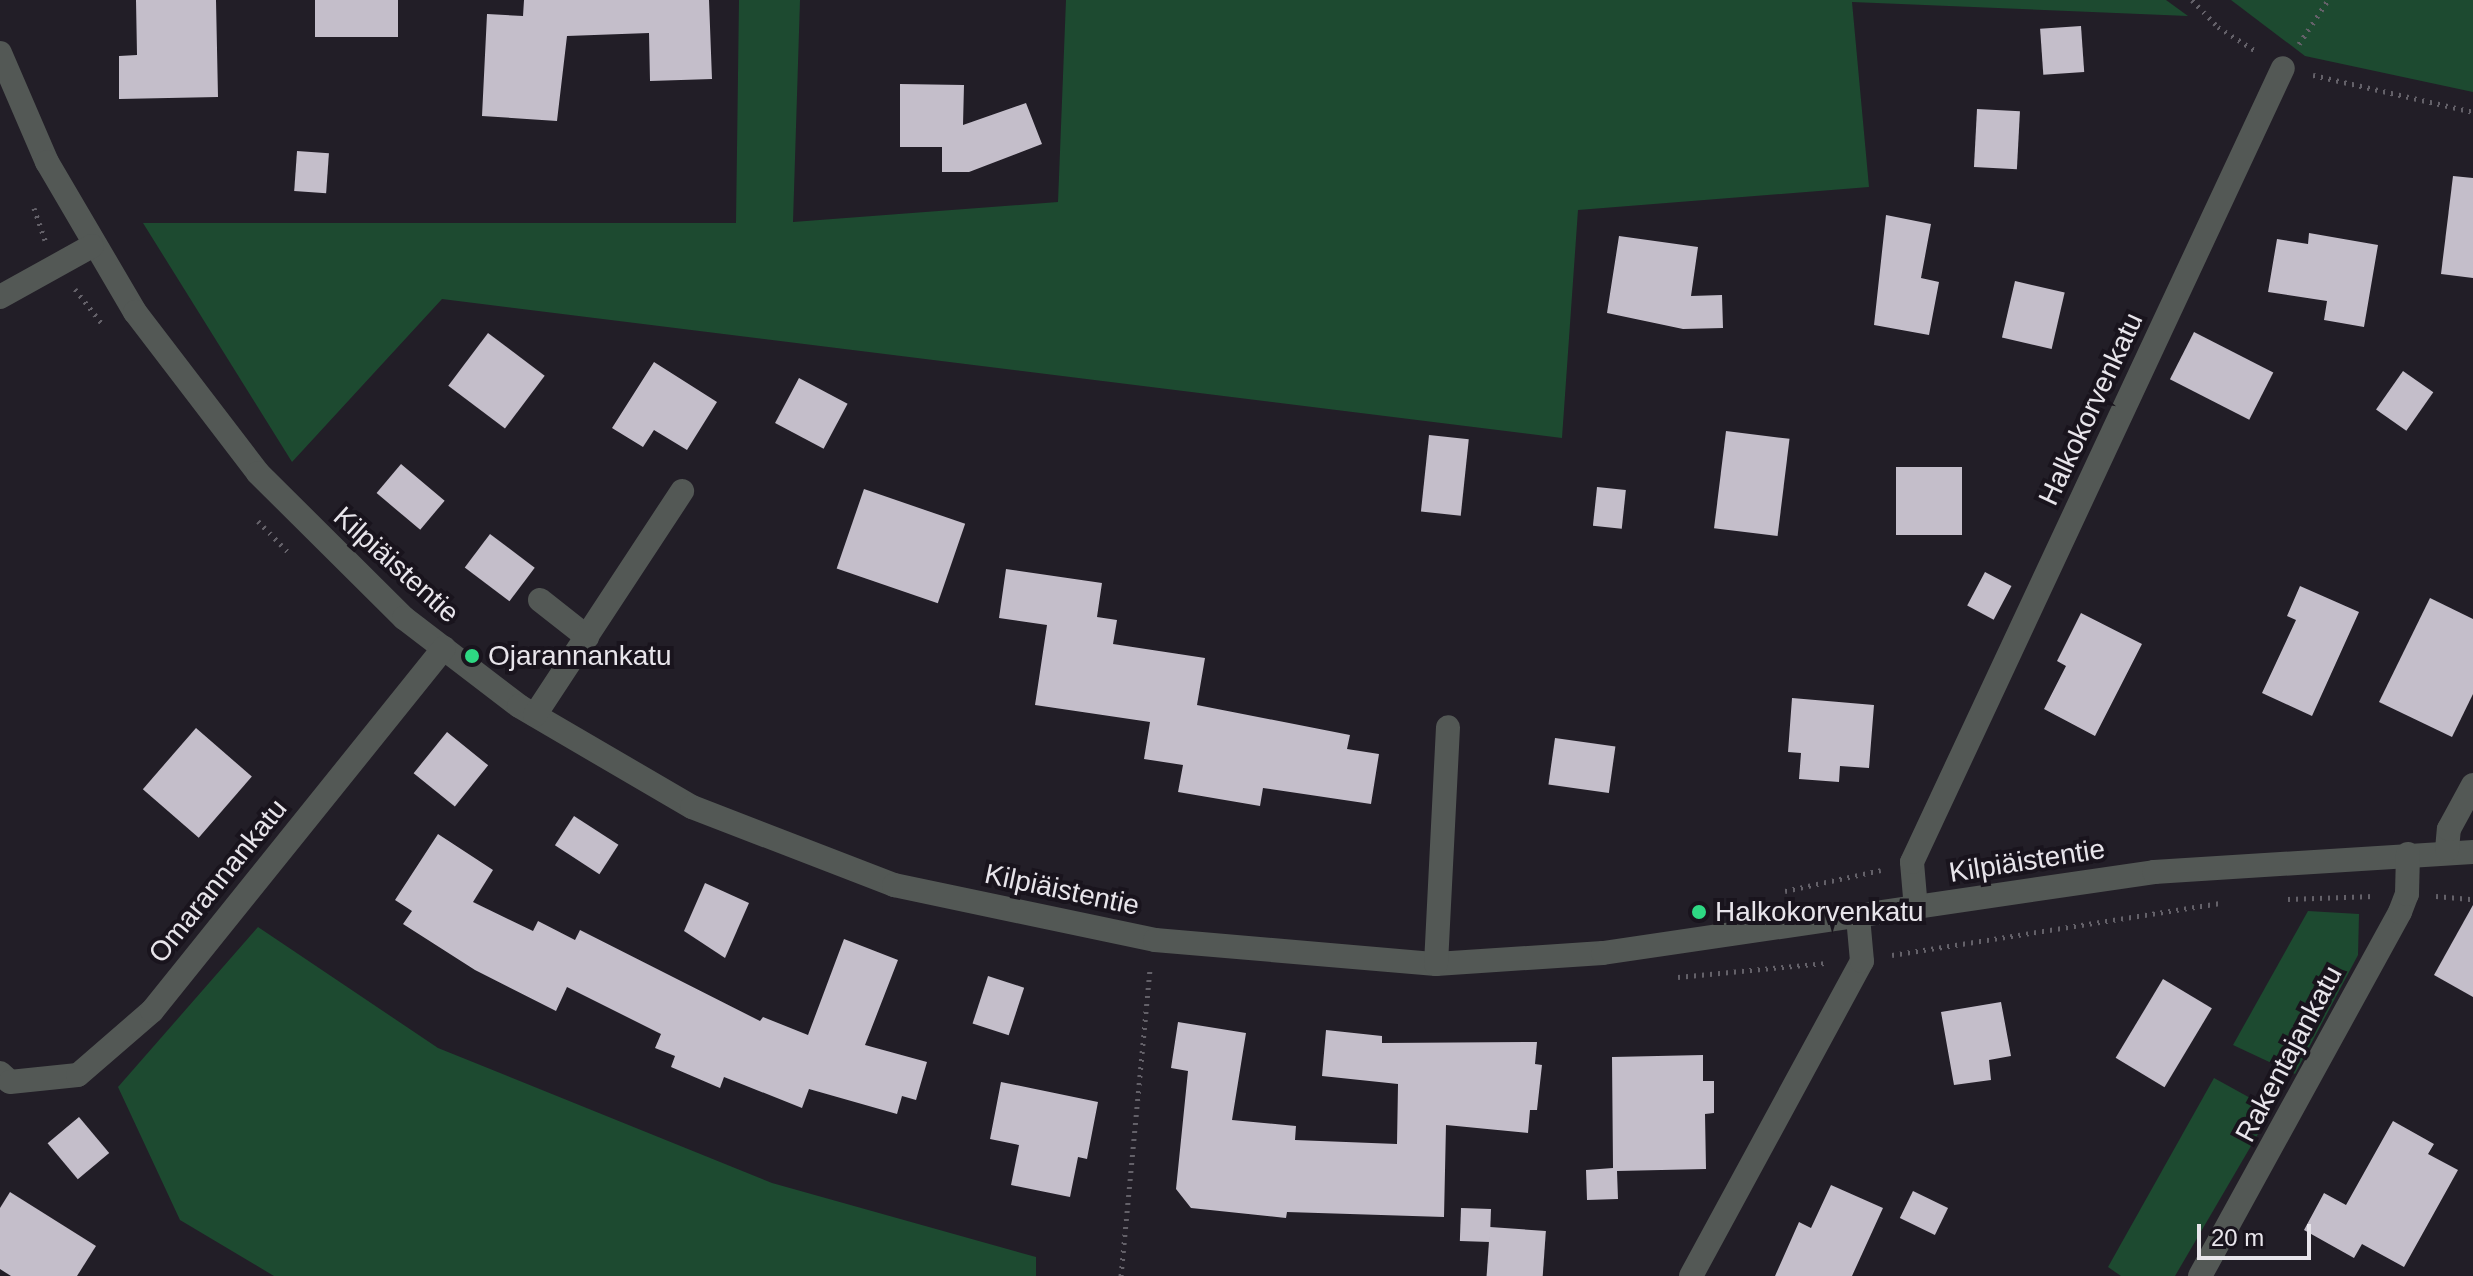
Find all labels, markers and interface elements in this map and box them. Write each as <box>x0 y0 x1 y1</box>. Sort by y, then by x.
street label: Halkokorvenkatu <box>2032 307 2150 511</box>
street label: Kilpiäistentie <box>326 500 466 630</box>
place label: Ojarannankatu <box>488 639 672 673</box>
marker: Ojarannankatu <box>463 647 481 665</box>
street label: Omarannankatu <box>142 792 294 970</box>
street label: Kilpiäistentie <box>1947 832 2107 890</box>
street label: Kilpiäistentie <box>982 857 1142 923</box>
place label: Halkokorvenkatu <box>1715 895 1924 929</box>
marker: Halkokorvenkatu <box>1690 903 1708 921</box>
street label: Rakentajankatu <box>2228 960 2350 1148</box>
scale bar <box>2201 1208 2315 1258</box>
text: 20 m <box>2211 1224 2264 1251</box>

